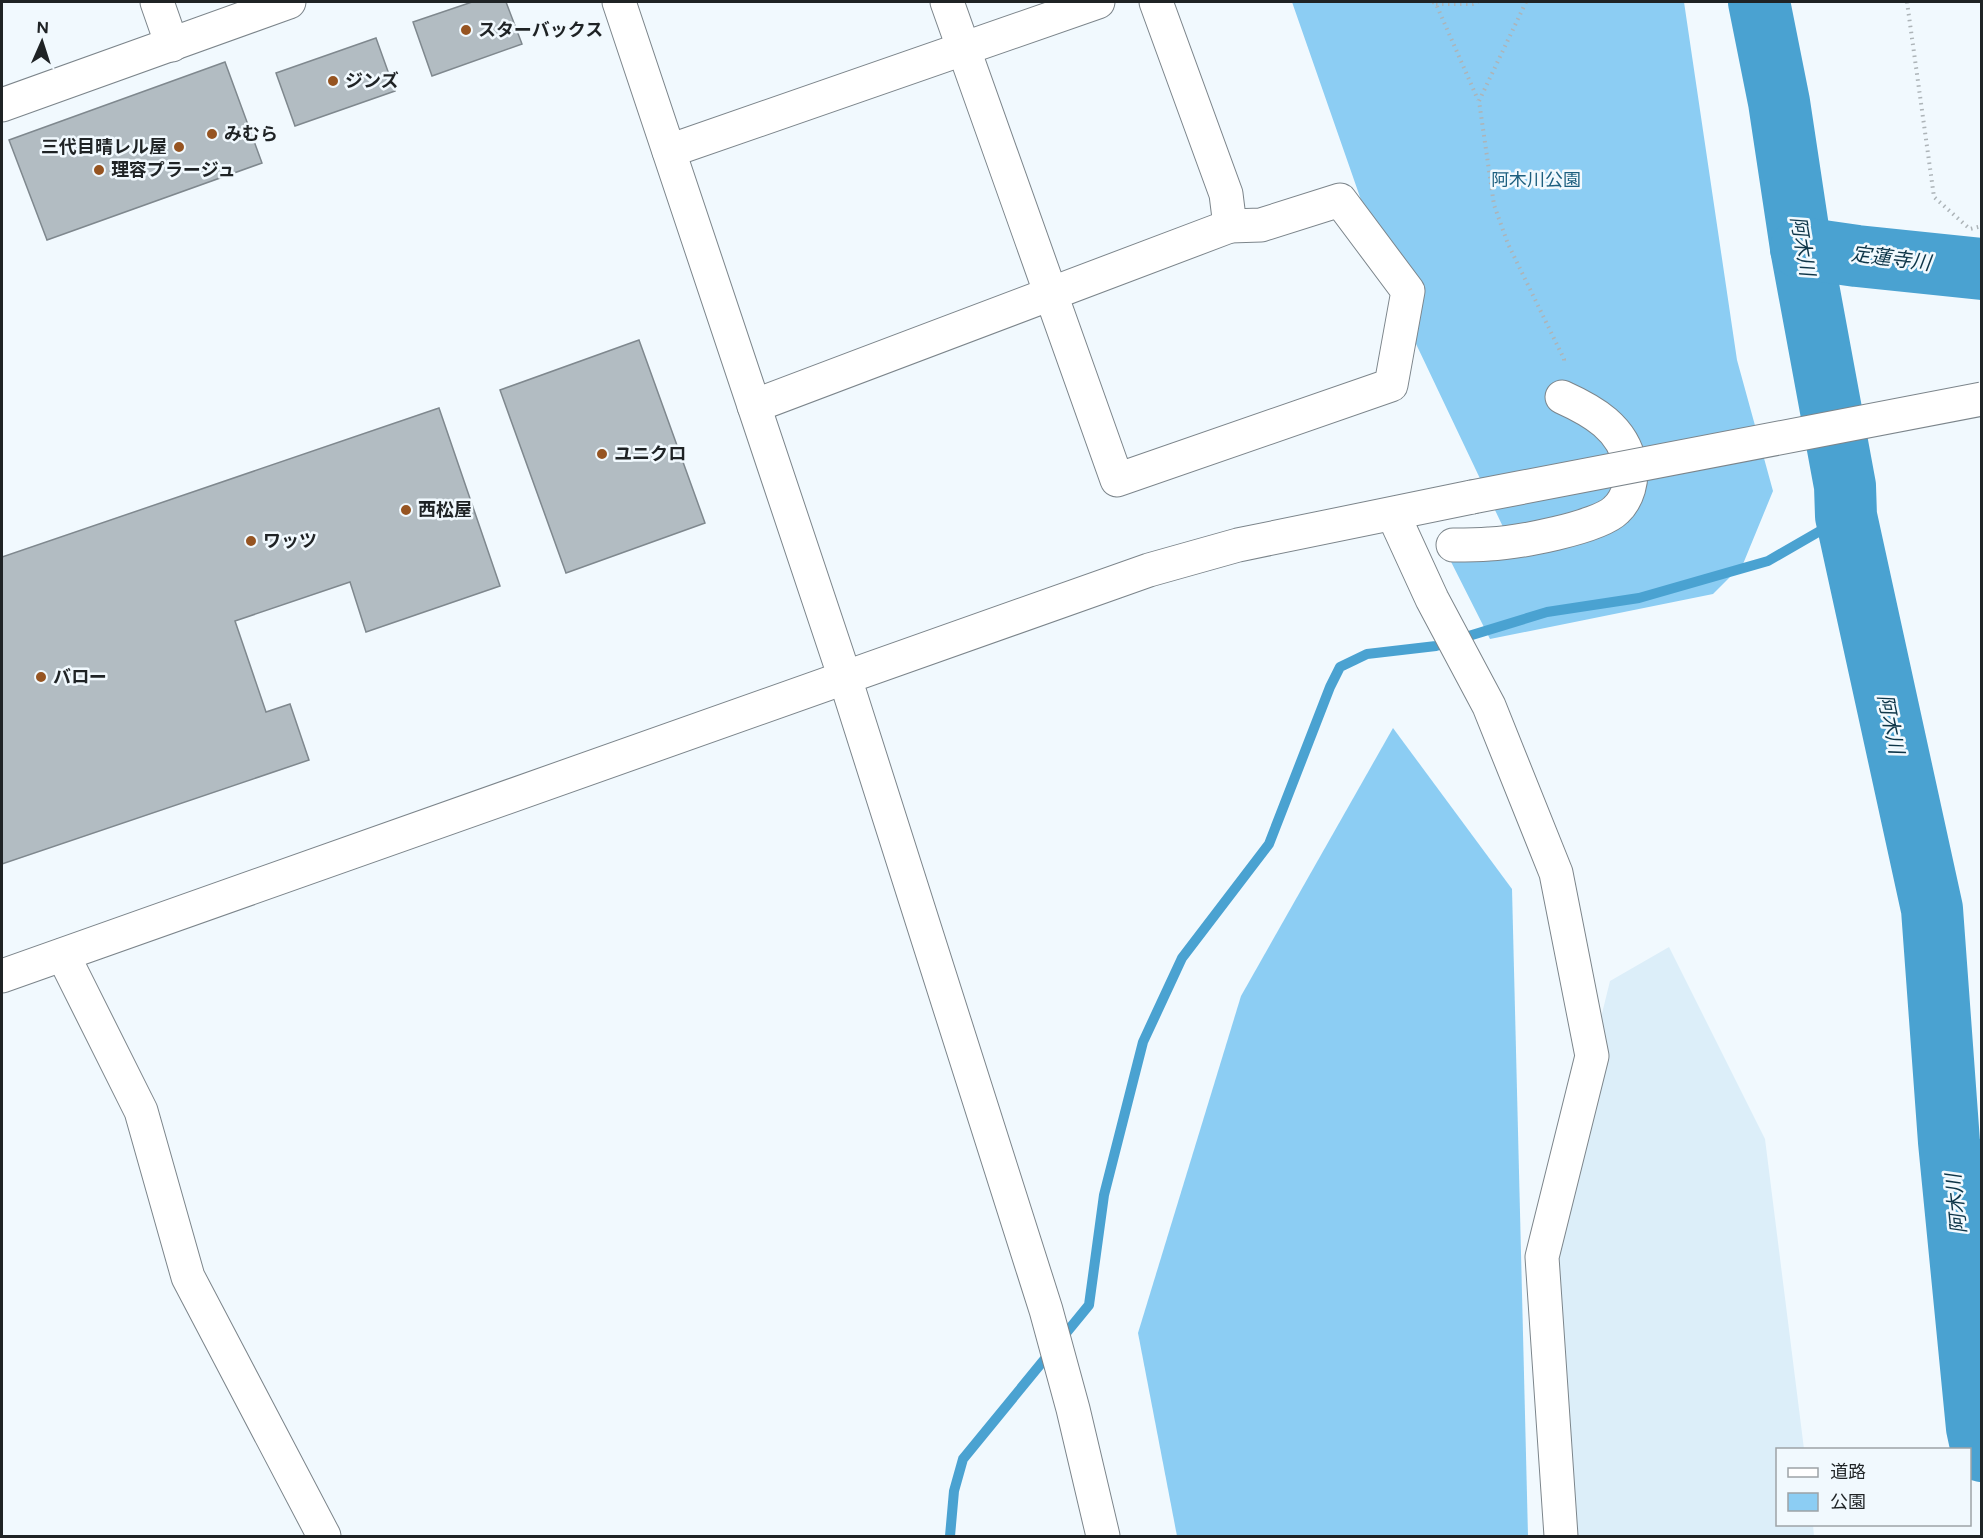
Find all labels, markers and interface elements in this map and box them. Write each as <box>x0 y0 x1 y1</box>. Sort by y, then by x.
north arrow <box>12 12 72 72</box>
text: N <box>36 18 49 37</box>
place label: スターバックス <box>478 19 603 41</box>
marker: スターバックス <box>459 23 473 37</box>
place label: ジンズ <box>345 70 399 92</box>
marker: ジンズ <box>326 74 340 88</box>
place label: みむら <box>224 123 278 145</box>
marker: みむら <box>205 127 219 141</box>
place label: 三代目晴レル屋 <box>41 136 167 158</box>
marker: 三代目晴レル屋 <box>172 140 186 154</box>
place label: 理容プラージュ <box>111 159 235 181</box>
marker: 理容プラージュ <box>92 163 106 177</box>
park label: 阿木川公園 <box>1491 169 1581 191</box>
water label: 阿木川 <box>1786 214 1820 280</box>
water label: 定蓮寺川 <box>1850 241 1934 275</box>
place label: ユニクロ <box>614 443 686 465</box>
marker: ユニクロ <box>595 447 609 461</box>
place label: 西松屋 <box>418 499 472 521</box>
marker: 西松屋 <box>399 503 413 517</box>
place label: ワッツ <box>263 530 317 552</box>
marker: ワッツ <box>244 534 258 548</box>
place label: バロー <box>53 666 107 688</box>
marker: バロー <box>34 670 48 684</box>
water label: 阿木川 <box>1873 692 1909 758</box>
water label: 阿木川 <box>1941 1171 1971 1235</box>
legend <box>1776 1448 1971 1526</box>
text: 道路 <box>1830 1461 1866 1483</box>
text: 公園 <box>1830 1491 1866 1513</box>

